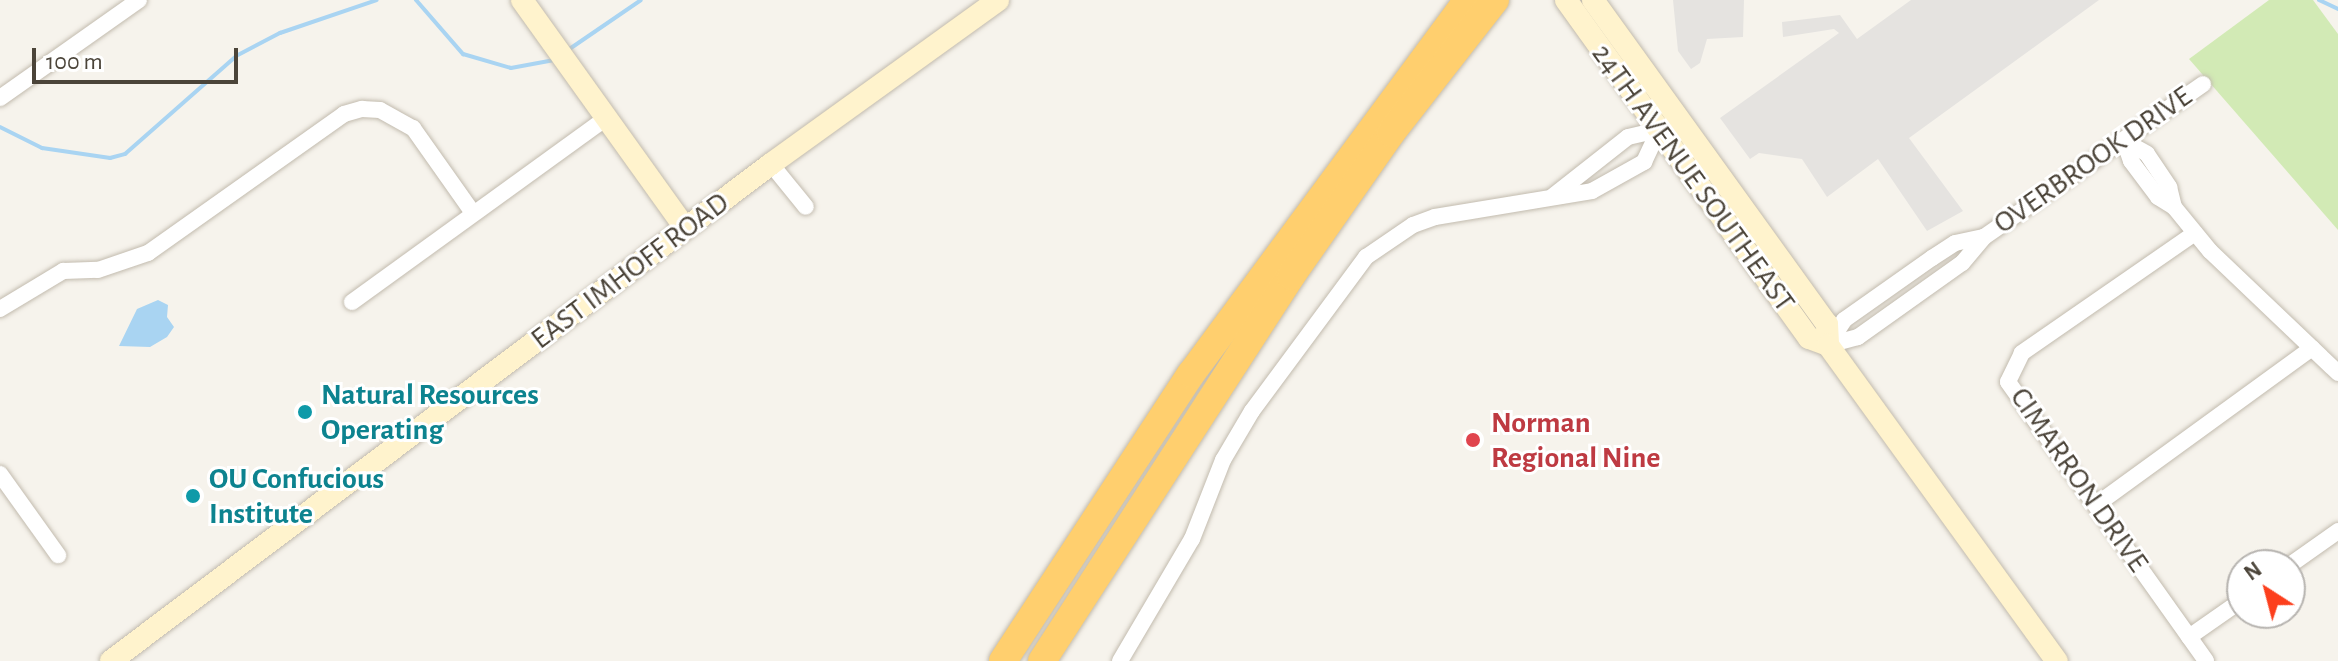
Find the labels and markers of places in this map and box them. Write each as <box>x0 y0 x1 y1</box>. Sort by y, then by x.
place label: Natural Resources Operating <box>321 377 539 448</box>
marker: Natural Resources Operating <box>296 403 314 421</box>
place label: Norman Regional Nine <box>1491 405 1660 476</box>
marker: Norman Regional Nine <box>1462 429 1484 451</box>
place label: OU Confucious Institute <box>209 461 384 532</box>
marker: OU Confucious Institute <box>184 487 202 505</box>

